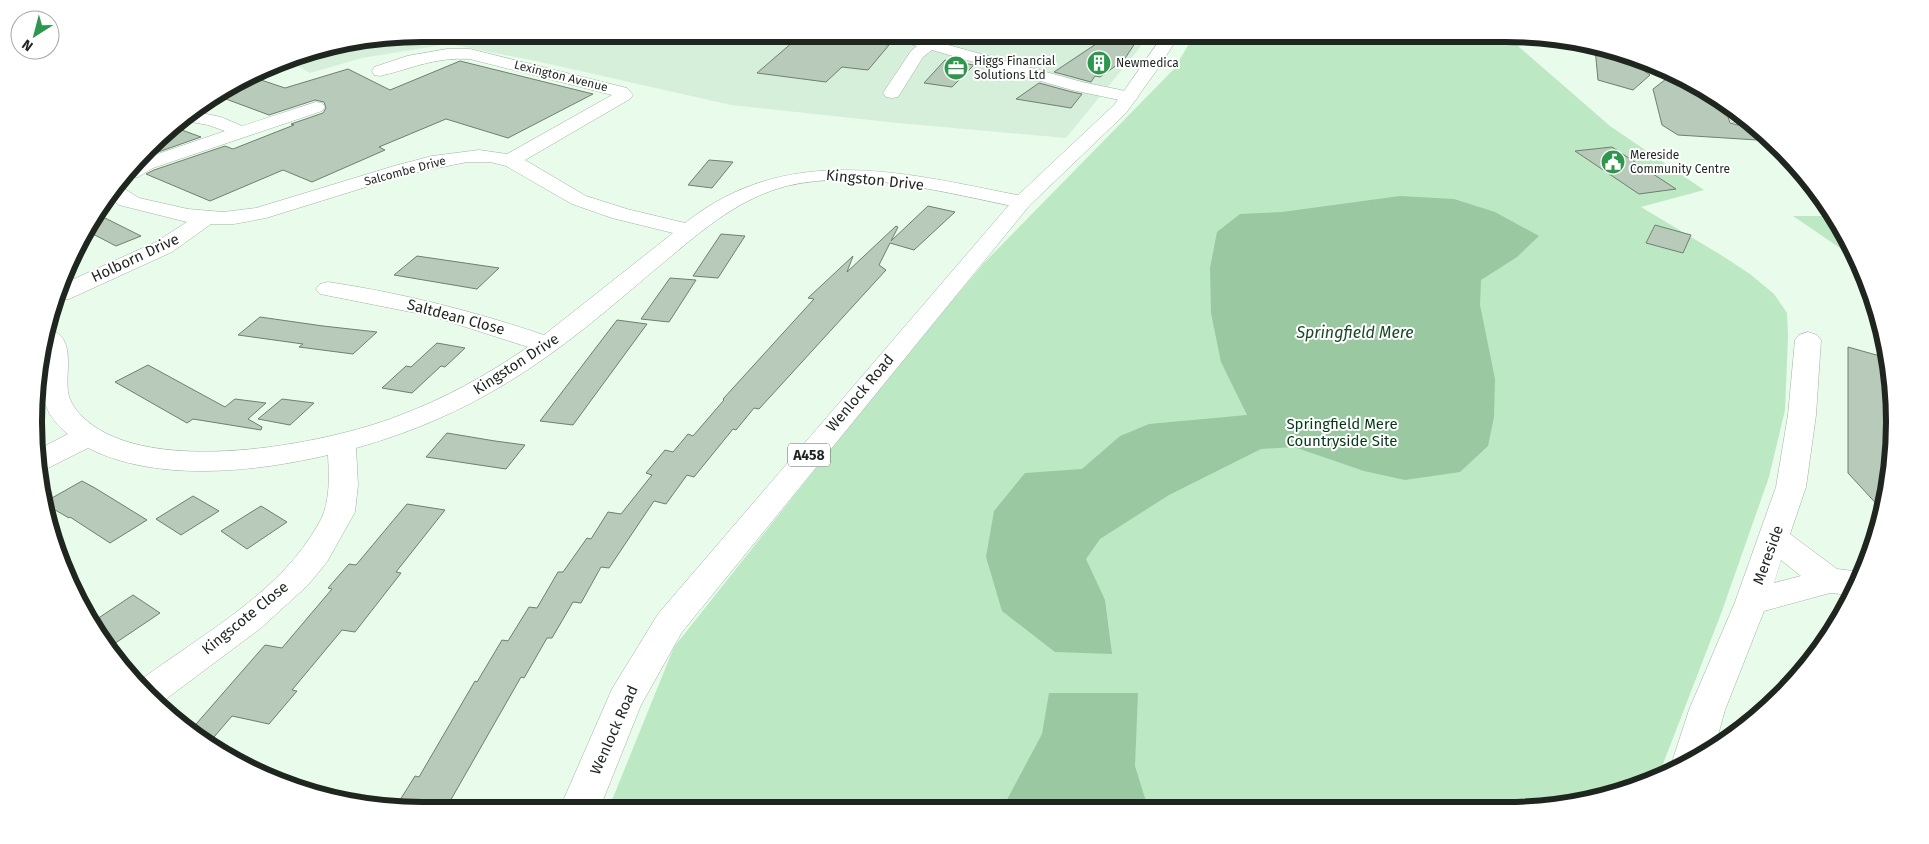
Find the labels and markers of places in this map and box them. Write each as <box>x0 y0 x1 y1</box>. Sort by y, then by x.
building icon: Newmedica <box>1086 50 1112 76</box>
place label: Higgs Financial Solutions Ltd <box>974 54 1056 82</box>
office icon: Higgs Financial Solutions Ltd <box>943 55 969 81</box>
place label: Newmedica <box>1116 56 1179 70</box>
place label: Mereside Community Centre <box>1630 148 1730 176</box>
public building icon: Mereside Community Centre <box>1600 149 1626 175</box>

